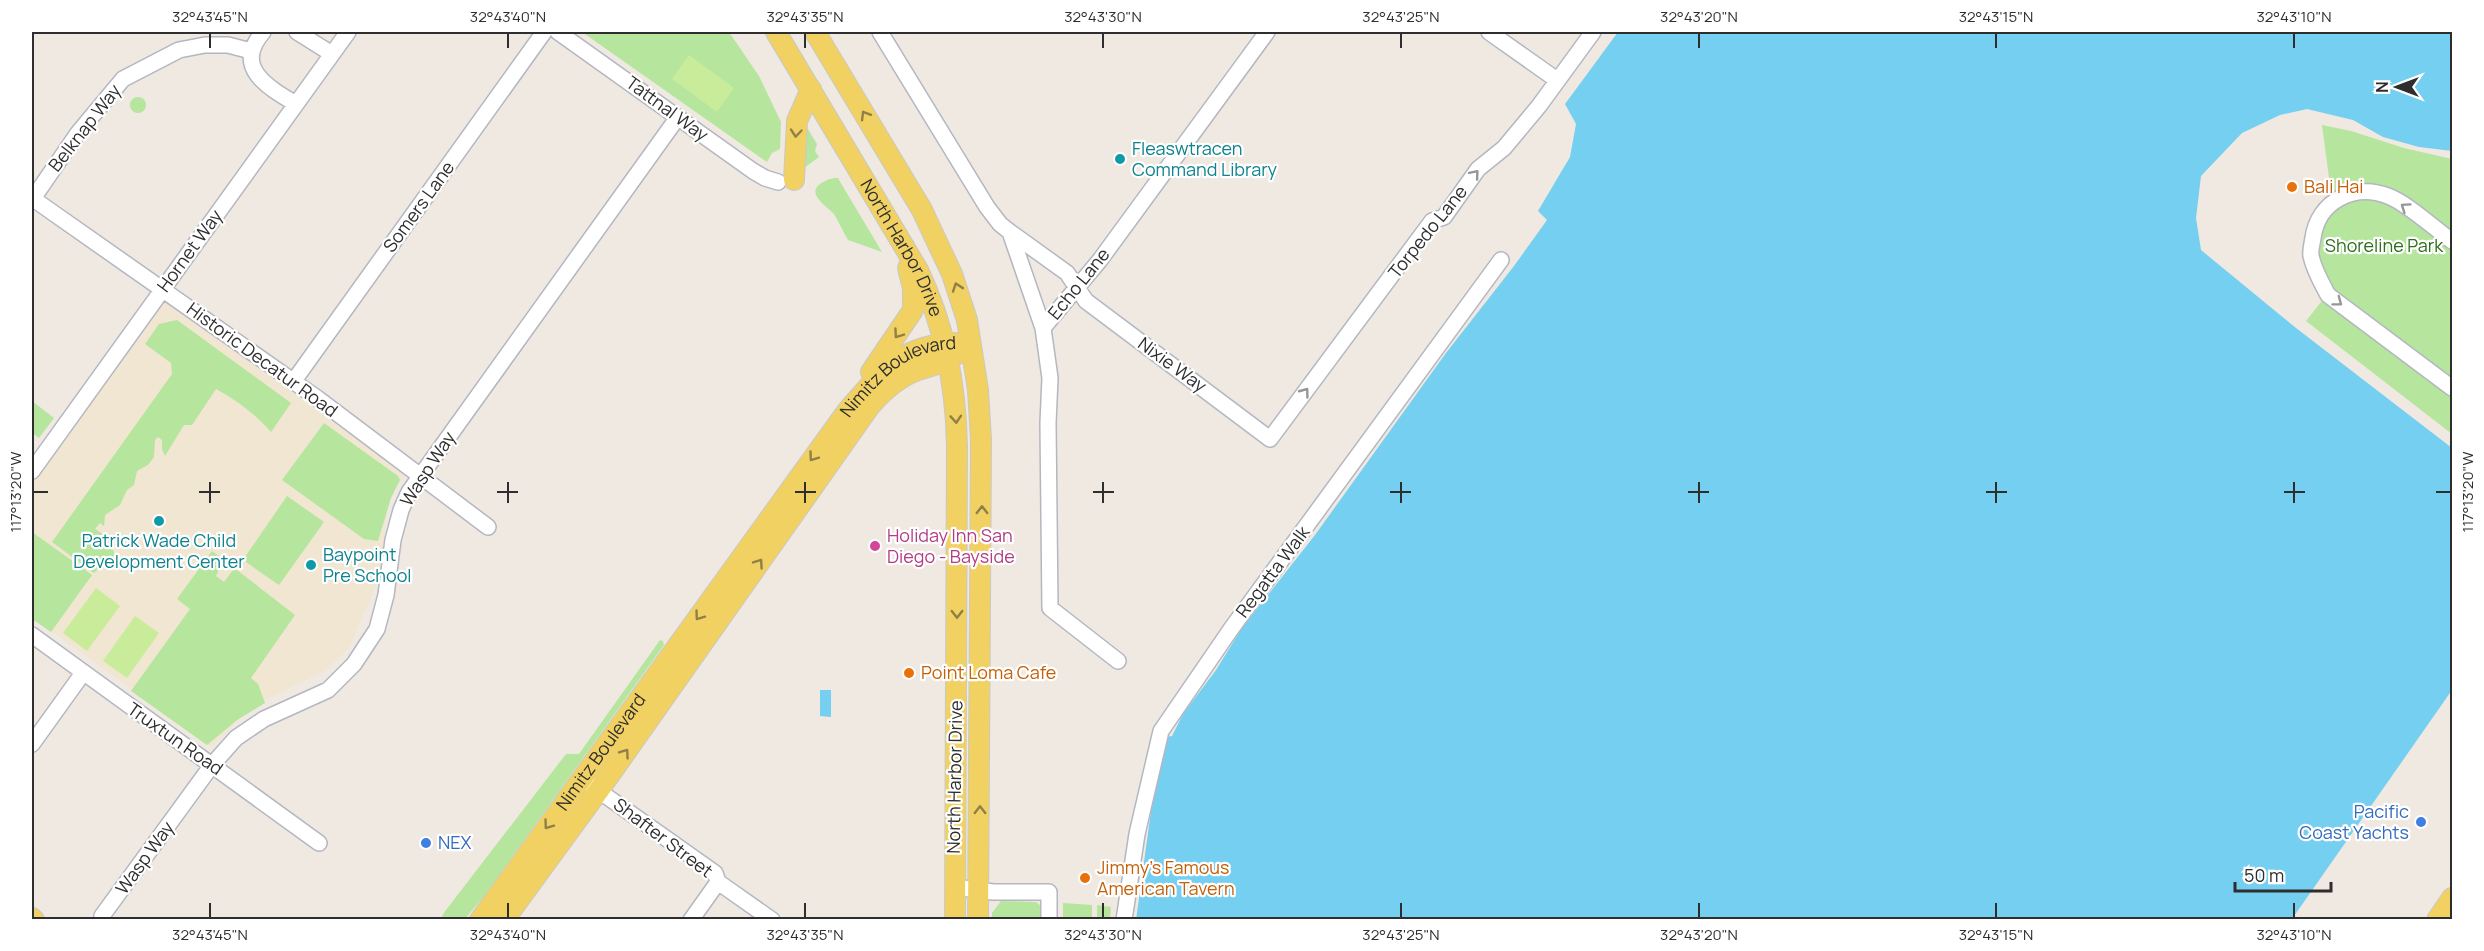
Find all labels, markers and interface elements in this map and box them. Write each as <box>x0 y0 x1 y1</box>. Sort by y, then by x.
text: 32°43'45"N <box>172 6 248 27</box>
text: 32°43'40"N <box>470 6 546 27</box>
text: 32°43'35"N <box>766 6 844 27</box>
text: 32°43'30"N <box>1064 6 1142 27</box>
text: 32°43'25"N <box>1362 6 1440 27</box>
text: 32°43'20"N <box>1660 6 1738 27</box>
text: 32°43'15"N <box>1959 6 2033 27</box>
text: 32°43'10"N <box>2256 6 2332 27</box>
north arrow <box>2367 57 2427 117</box>
street label: Tattnal Way <box>622 70 714 146</box>
street label: Belknap Way <box>43 78 126 176</box>
text: N <box>2371 81 2393 93</box>
one-way arrow <box>860 111 872 121</box>
one-way arrow <box>790 129 803 138</box>
place label: Fleaswtracen Command Library <box>1132 136 1277 181</box>
marker: Fleaswtracen Command Library <box>1113 152 1127 166</box>
street label: Somers Lane <box>377 156 459 257</box>
one-way arrow <box>1468 170 1479 181</box>
street label: North Harbor Drive <box>855 174 949 320</box>
place label: Bali Hai <box>2304 174 2364 198</box>
street label: Torpedo Lane <box>1382 180 1472 283</box>
marker: Bali Hai <box>2285 180 2299 194</box>
one-way arrow <box>2401 203 2412 214</box>
street label: Hornet Way <box>151 204 228 296</box>
park label: Shoreline Park <box>2325 233 2444 257</box>
street label: Echo Lane <box>1042 243 1114 324</box>
one-way arrow <box>951 282 964 293</box>
one-way arrow <box>2331 295 2342 306</box>
street label: Historic Decatur Road <box>182 296 343 422</box>
one-way arrow <box>894 327 905 338</box>
street label: Nimitz Boulevard <box>834 330 957 422</box>
street label: Nixie Way <box>1133 331 1212 398</box>
one-way arrow <box>1298 387 1309 398</box>
one-way arrow <box>950 415 963 424</box>
street label: Wasp Way <box>394 426 461 511</box>
one-way arrow <box>809 451 820 462</box>
text: 117°13'20"W <box>5 452 26 532</box>
text: 117°13'20"W <box>2457 452 2478 532</box>
one-way arrow <box>976 506 988 515</box>
marker: Patrick Wade Child Development Center <box>152 514 166 528</box>
street label: Regatta Walk <box>1230 520 1315 622</box>
place label: Holiday Inn San Diego - Bayside <box>887 523 1015 568</box>
place label: Patrick Wade Child Development Center <box>73 528 245 573</box>
marker: Holiday Inn San Diego - Bayside <box>868 539 882 553</box>
place label: Baypoint Pre School <box>323 542 412 587</box>
marker: Baypoint Pre School <box>304 558 318 572</box>
one-way arrow <box>752 559 763 570</box>
one-way arrow <box>695 609 706 620</box>
one-way arrow <box>951 610 963 619</box>
place label: Point Loma Cafe <box>921 660 1056 684</box>
marker: Point Loma Cafe <box>902 666 916 680</box>
street label: Nimitz Boulevard <box>550 688 651 815</box>
street label: Truxtun Road <box>123 696 228 780</box>
street label: North Harbor Drive <box>941 700 967 854</box>
one-way arrow <box>618 749 629 760</box>
street label: Shafter Street <box>609 792 718 882</box>
place label: Pacific Coast Yachts <box>2299 799 2409 844</box>
one-way arrow <box>973 806 986 815</box>
marker: Pacific Coast Yachts <box>2414 815 2428 829</box>
street label: Wasp Way <box>110 816 179 899</box>
one-way arrow <box>545 818 556 829</box>
place label: NEX <box>438 830 472 854</box>
marker: NEX <box>419 836 433 850</box>
place label: Jimmy's Famous American Tavern <box>1097 855 1235 900</box>
scale bar <box>2235 855 2331 893</box>
text: 50 m <box>2244 863 2284 887</box>
marker: Jimmy's Famous American Tavern <box>1078 871 1092 885</box>
text: 32°43'45"N <box>172 924 248 945</box>
text: 32°43'40"N <box>470 924 546 945</box>
text: 32°43'35"N <box>766 924 844 945</box>
text: 32°43'30"N <box>1064 924 1142 945</box>
text: 32°43'25"N <box>1362 924 1440 945</box>
text: 32°43'20"N <box>1660 924 1738 945</box>
text: 32°43'15"N <box>1959 924 2033 945</box>
text: 32°43'10"N <box>2256 924 2332 945</box>

